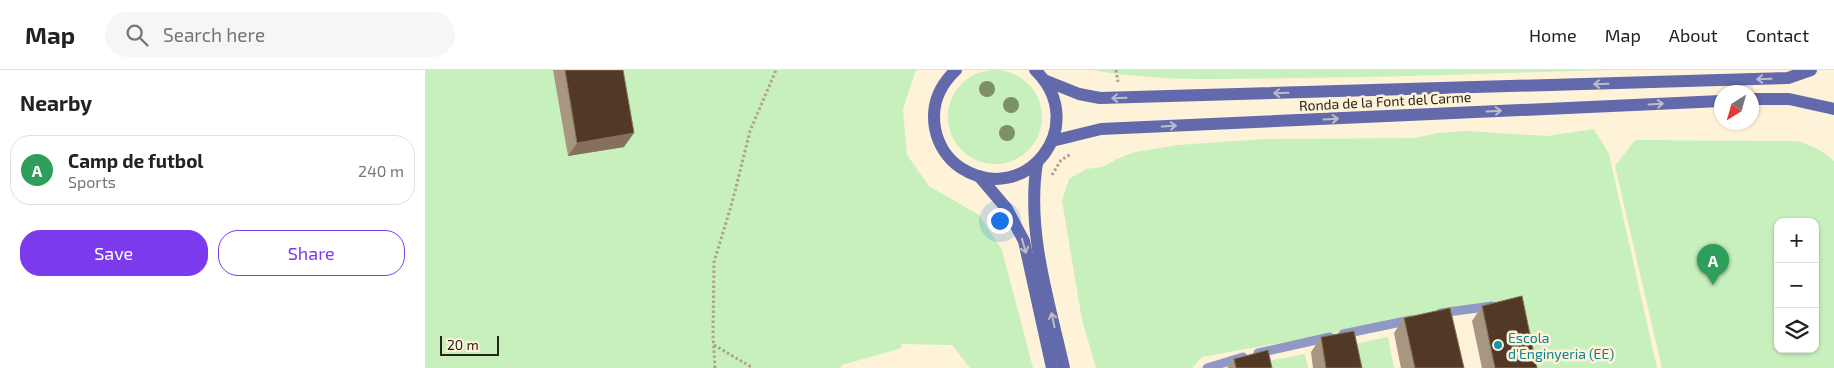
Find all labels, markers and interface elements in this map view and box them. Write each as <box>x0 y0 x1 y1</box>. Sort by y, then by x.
search box <box>105 12 455 57</box>
text: Map <box>25 20 75 49</box>
icon: search <box>123 21 151 49</box>
text: Search here <box>163 23 265 46</box>
text: Home <box>1529 24 1577 46</box>
text: Map <box>1605 24 1641 46</box>
text: About <box>1669 24 1718 46</box>
text: Contact <box>1746 24 1809 46</box>
one-way arrow <box>1756 74 1772 84</box>
one-way arrow <box>1594 79 1610 89</box>
north arrow <box>1714 85 1759 130</box>
one-way arrow <box>1274 88 1290 98</box>
street label: Ronda de la Font del Carme <box>1298 88 1472 114</box>
text: Nearby <box>20 90 92 115</box>
one-way arrow <box>1111 93 1128 103</box>
one-way arrow <box>1648 99 1664 108</box>
one-way arrow <box>1485 107 1501 116</box>
one-way arrow <box>1323 114 1339 123</box>
one-way arrow <box>1160 121 1177 131</box>
text: Camp de futbol <box>68 149 204 172</box>
text: A <box>32 161 42 180</box>
text: 240 m <box>358 161 404 180</box>
text: Sports <box>68 172 116 191</box>
your location <box>987 208 1013 234</box>
map controls <box>1774 218 1819 353</box>
button: + <box>1774 218 1819 263</box>
button: Save <box>20 230 208 276</box>
button: Share <box>218 230 405 276</box>
one-way arrow <box>1020 237 1030 253</box>
pin: A <box>1697 244 1729 285</box>
button: − <box>1774 263 1819 308</box>
button: layers <box>1774 308 1819 353</box>
one-way arrow <box>1048 313 1058 329</box>
place label: Escola d'Enginyeria (EE) <box>1508 329 1614 362</box>
scale bar <box>440 333 499 356</box>
text: 20 m <box>447 336 479 353</box>
marker: Escola d'Enginyeria (EE) <box>1492 339 1504 351</box>

